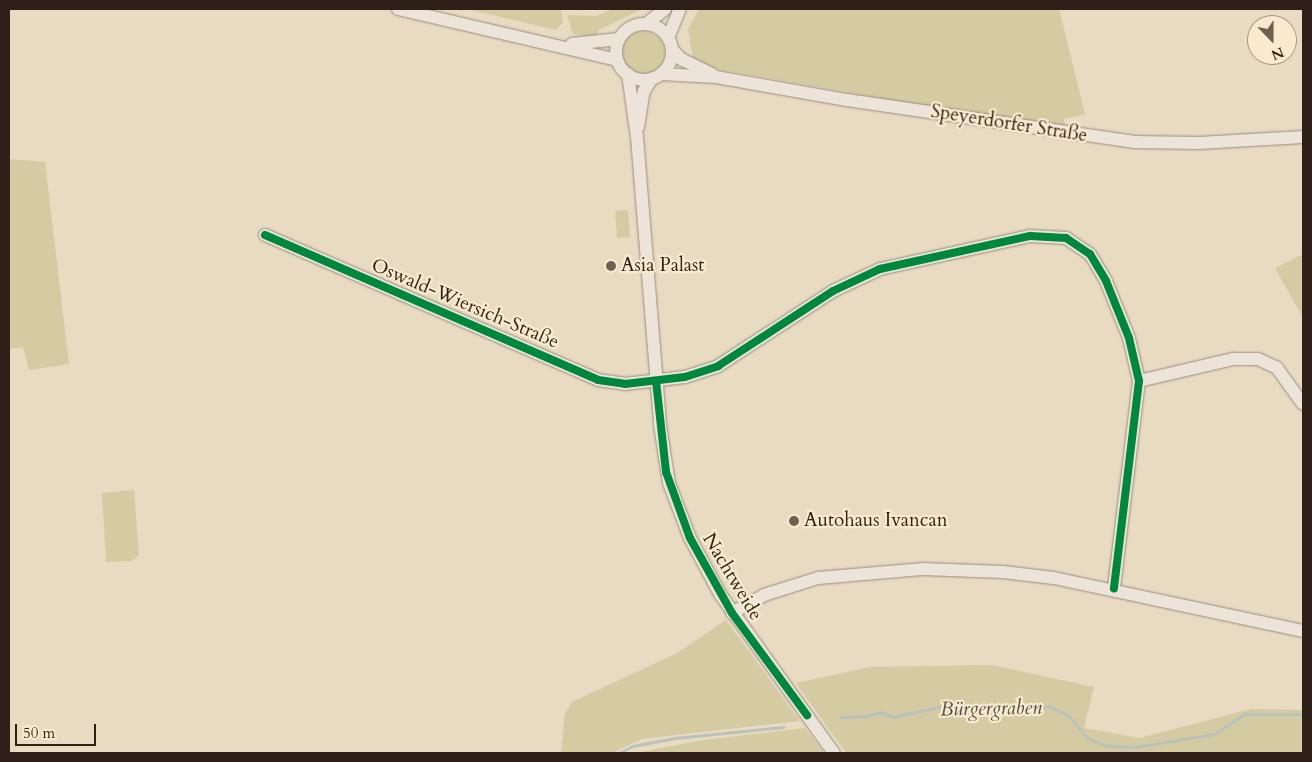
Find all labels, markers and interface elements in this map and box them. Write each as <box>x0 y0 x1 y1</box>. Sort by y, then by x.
north arrow <box>1247 15 1297 65</box>
text: N <box>1268 42 1287 65</box>
street label: Speyerdorfer Straße <box>929 100 1089 148</box>
street label: Oswald-Wiersich-Straße <box>368 254 562 354</box>
place label: Asia Palast <box>621 255 704 277</box>
marker: Asia Palast <box>605 260 617 272</box>
place label: Autohaus Ivancan <box>804 510 948 532</box>
marker: Autohaus Ivancan <box>788 515 800 527</box>
street label: Nachtweide <box>697 529 767 625</box>
water label: Bürgergraben <box>940 695 1042 721</box>
scale bar <box>18 714 99 746</box>
text: 50 m <box>23 723 55 743</box>

